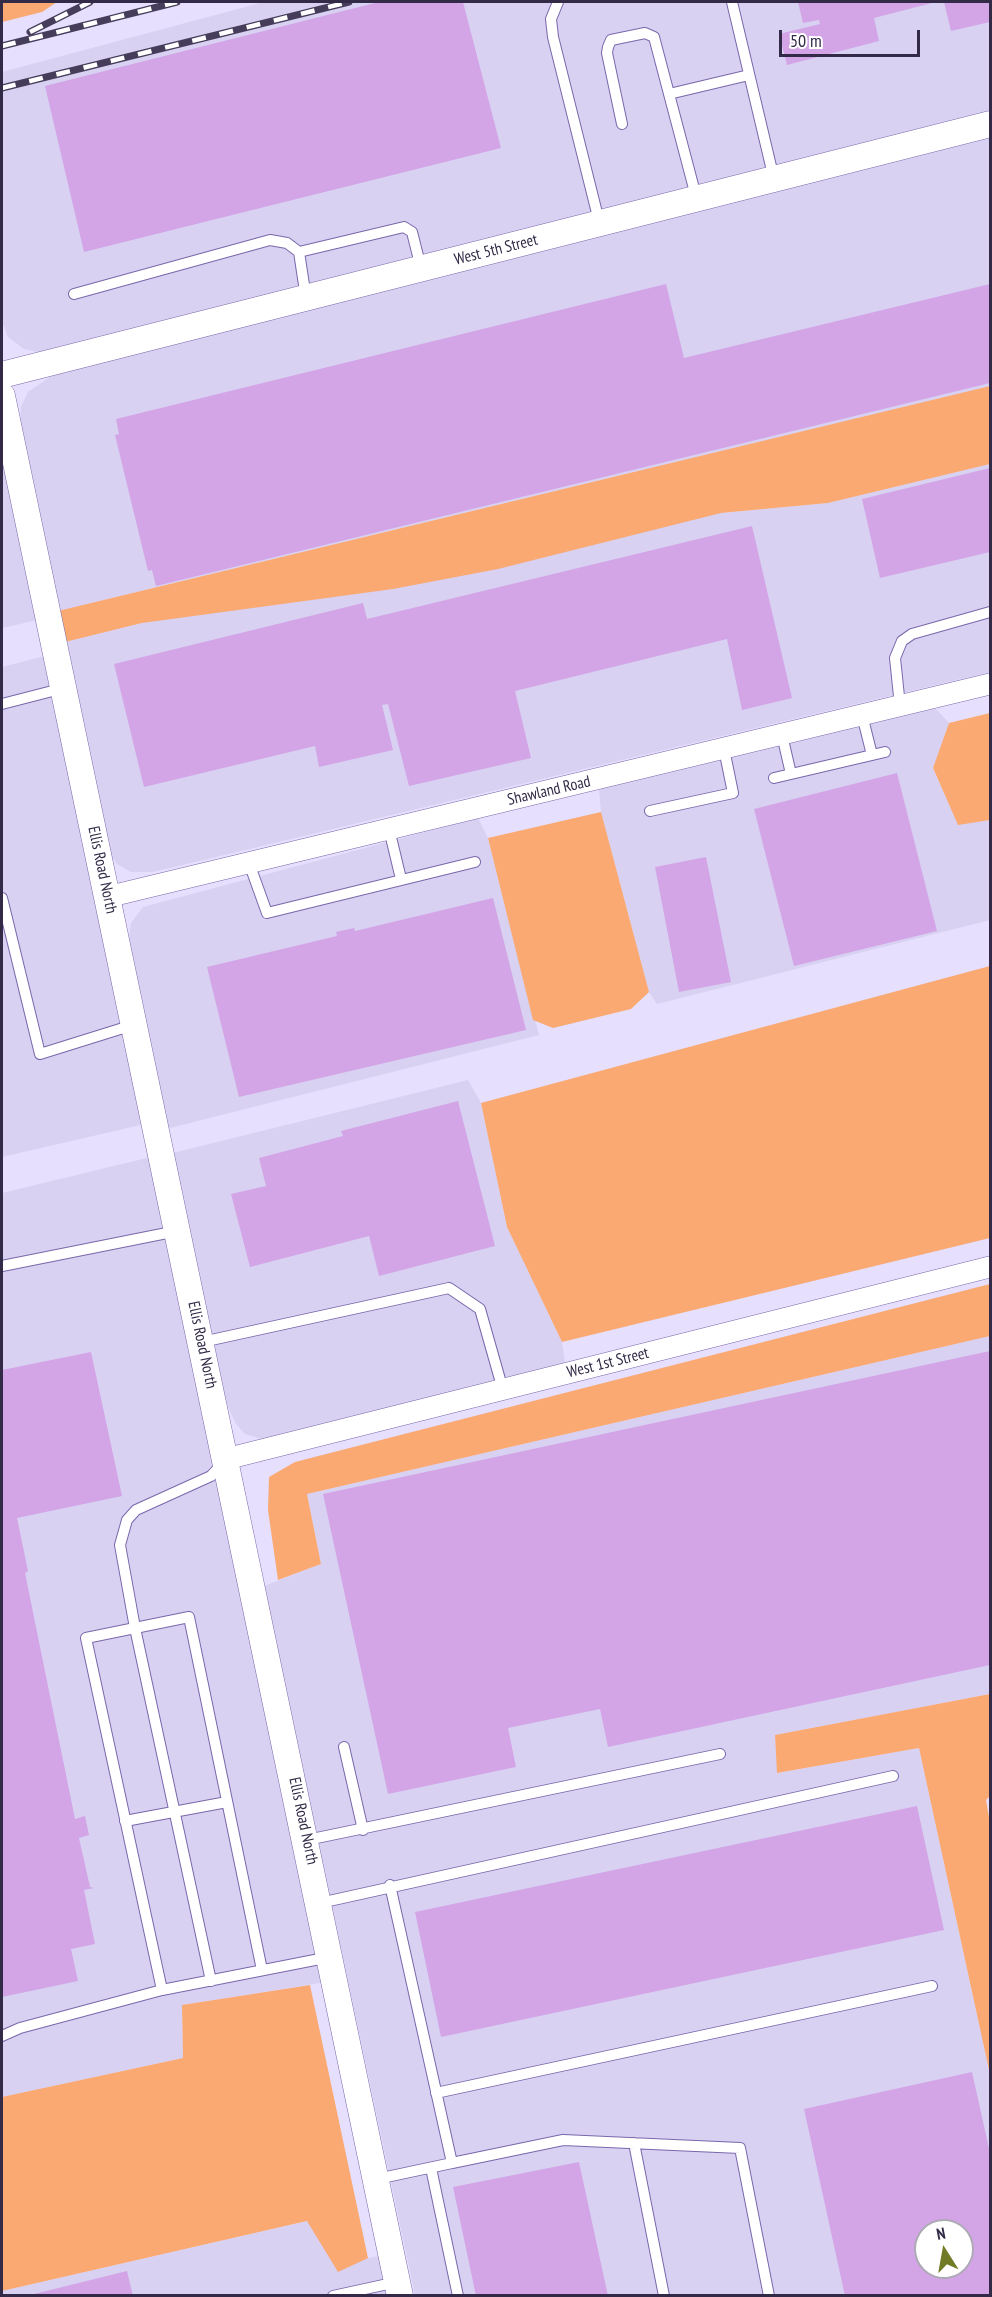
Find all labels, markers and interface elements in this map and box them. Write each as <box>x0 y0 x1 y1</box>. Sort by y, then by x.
scale bar <box>782 18 923 56</box>
text: 50 m <box>790 29 822 52</box>
street label: West 5th Street <box>452 230 540 270</box>
street label: Shawland Road <box>506 772 592 810</box>
street label: Ellis Road North <box>83 824 121 916</box>
street label: Ellis Road North <box>183 1299 221 1391</box>
street label: West 1st Street <box>565 1344 651 1382</box>
street label: Ellis Road North <box>284 1775 322 1867</box>
north arrow <box>914 2219 974 2279</box>
text: N <box>935 2223 947 2244</box>

